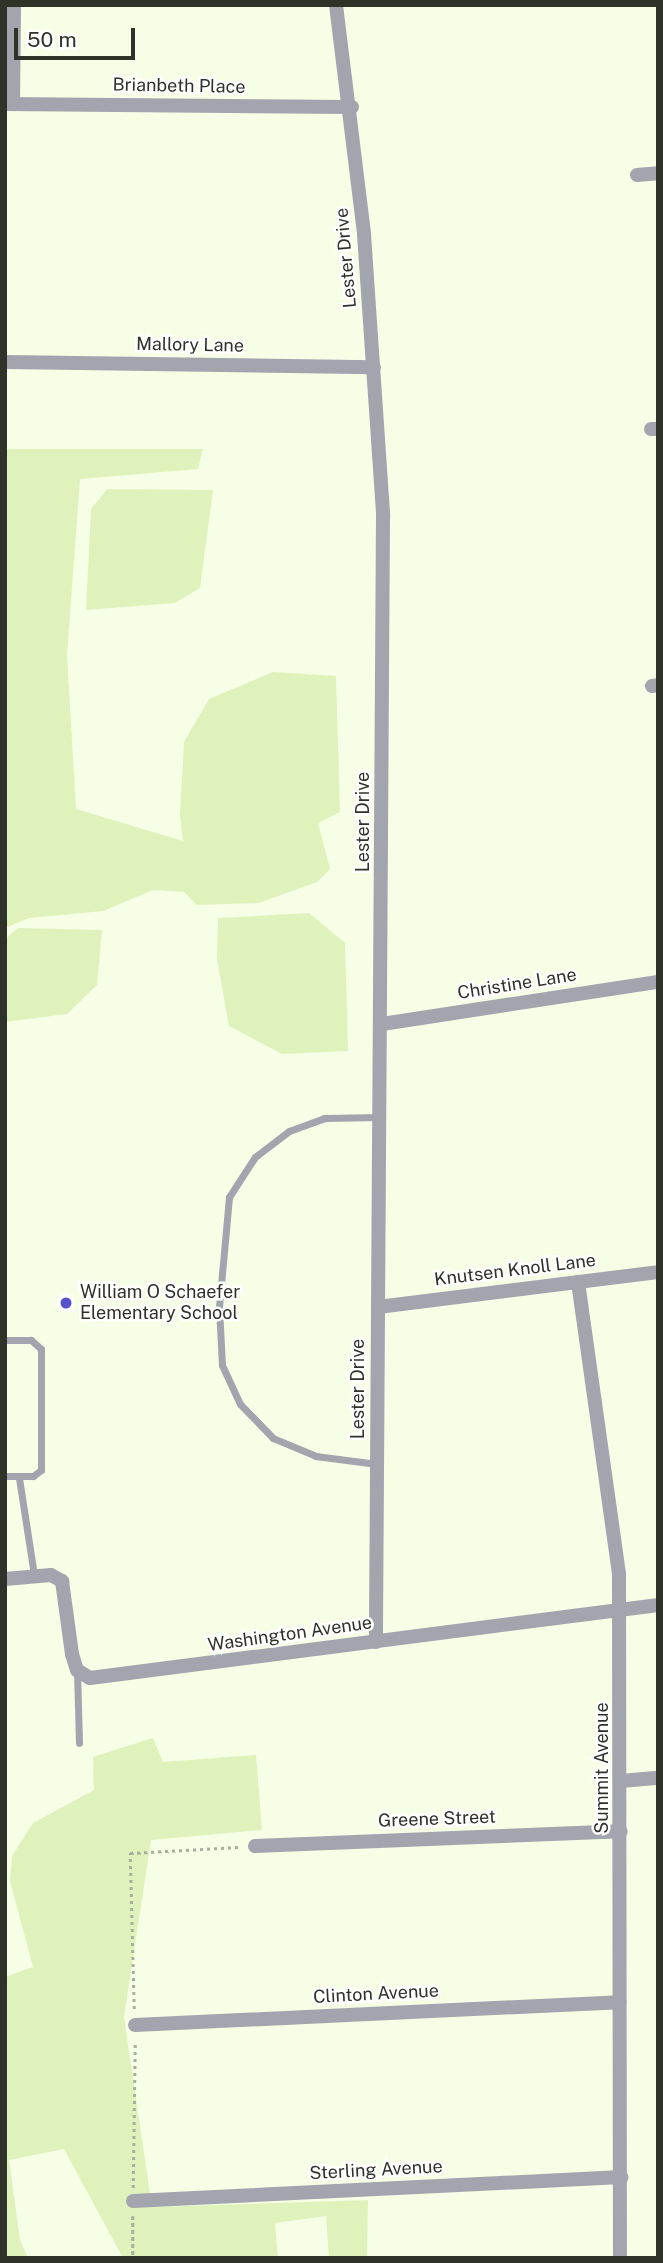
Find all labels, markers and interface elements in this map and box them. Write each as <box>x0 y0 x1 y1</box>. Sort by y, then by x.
scale bar <box>18 14 138 58</box>
text: 50 m <box>27 27 77 52</box>
street label: Brianbeth Place <box>112 74 246 98</box>
street label: Lester Drive <box>331 207 361 309</box>
street label: Mallory Lane <box>136 333 244 357</box>
street label: Lester Drive <box>352 772 374 872</box>
street label: Christine Lane <box>456 964 578 1004</box>
street label: Knutsen Knoll Lane <box>433 1249 597 1291</box>
place label: William O Schaefer Elementary School <box>80 1282 240 1324</box>
marker: William O Schaefer Elementary School <box>58 1295 74 1311</box>
street label: Lester Drive <box>347 1339 369 1439</box>
street label: Washington Avenue <box>207 1612 373 1656</box>
street label: Summit Avenue <box>591 1702 613 1834</box>
street label: Greene Street <box>378 1806 496 1832</box>
street label: Clinton Avenue <box>313 1980 439 2008</box>
street label: Sterling Avenue <box>309 2156 443 2184</box>

